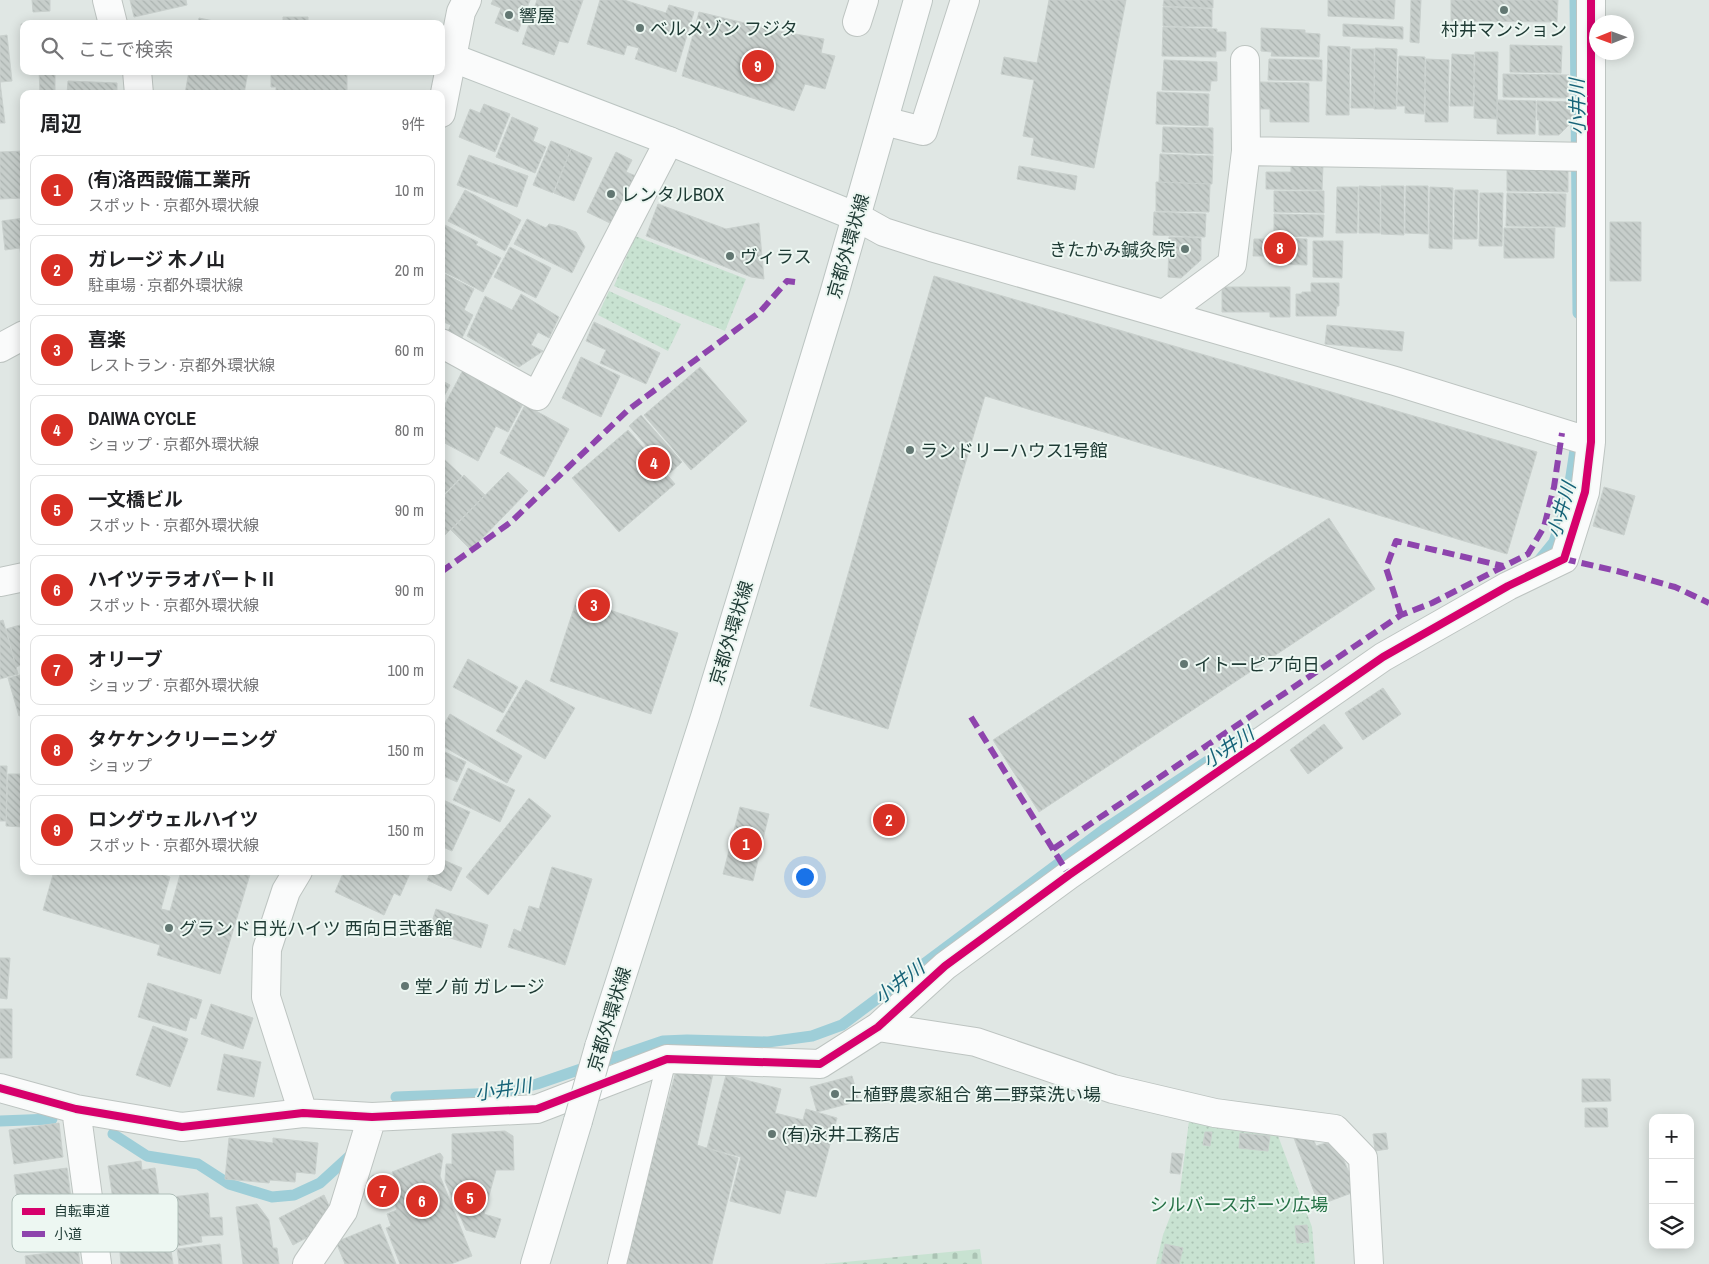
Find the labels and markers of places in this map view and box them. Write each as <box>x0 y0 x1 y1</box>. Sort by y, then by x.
place label: 響屋 <box>519 3 555 28</box>
marker: 村井マンション <box>1498 4 1510 16</box>
marker: 響屋 <box>503 9 515 21</box>
place label: ベルメゾン フジタ <box>650 16 798 41</box>
place label: 村井マンション <box>1441 17 1567 42</box>
marker: ベルメゾン フジタ <box>634 22 646 34</box>
pin: 9 <box>742 47 774 85</box>
place label: レンタルBOX <box>621 182 724 207</box>
marker: レンタルBOX <box>605 188 617 200</box>
pin: 8 <box>1264 229 1296 267</box>
place label: きたかみ鍼灸院 <box>1049 237 1175 262</box>
marker: きたかみ鍼灸院 <box>1179 243 1191 255</box>
place label: ヴィラス <box>740 244 812 269</box>
marker: ヴィラス <box>724 250 736 262</box>
place label: ランドリーハウス1号館 <box>920 438 1108 463</box>
pin: 4 <box>638 444 670 482</box>
marker: ランドリーハウス1号館 <box>904 444 916 456</box>
pin: 3 <box>578 586 610 624</box>
place label: イトーピア向日 <box>1194 652 1320 677</box>
marker: イトーピア向日 <box>1178 658 1190 670</box>
pin: 2 <box>873 801 905 839</box>
pin: 1 <box>730 825 762 863</box>
place label: グランド日光ハイツ 西向日弐番館 <box>179 916 453 941</box>
marker: グランド日光ハイツ 西向日弐番館 <box>163 922 175 934</box>
place label: 堂ノ前 ガレージ <box>415 974 545 999</box>
marker: 堂ノ前 ガレージ <box>399 980 411 992</box>
place label: 上植野農家組合 第二野菜洗い場 <box>845 1082 1101 1107</box>
marker: 上植野農家組合 第二野菜洗い場 <box>829 1088 841 1100</box>
place label: (有)永井工務店 <box>782 1122 900 1147</box>
marker: (有)永井工務店 <box>766 1128 778 1140</box>
pin: 7 <box>367 1172 399 1210</box>
pin: 5 <box>454 1179 486 1217</box>
pin: 6 <box>406 1182 438 1220</box>

